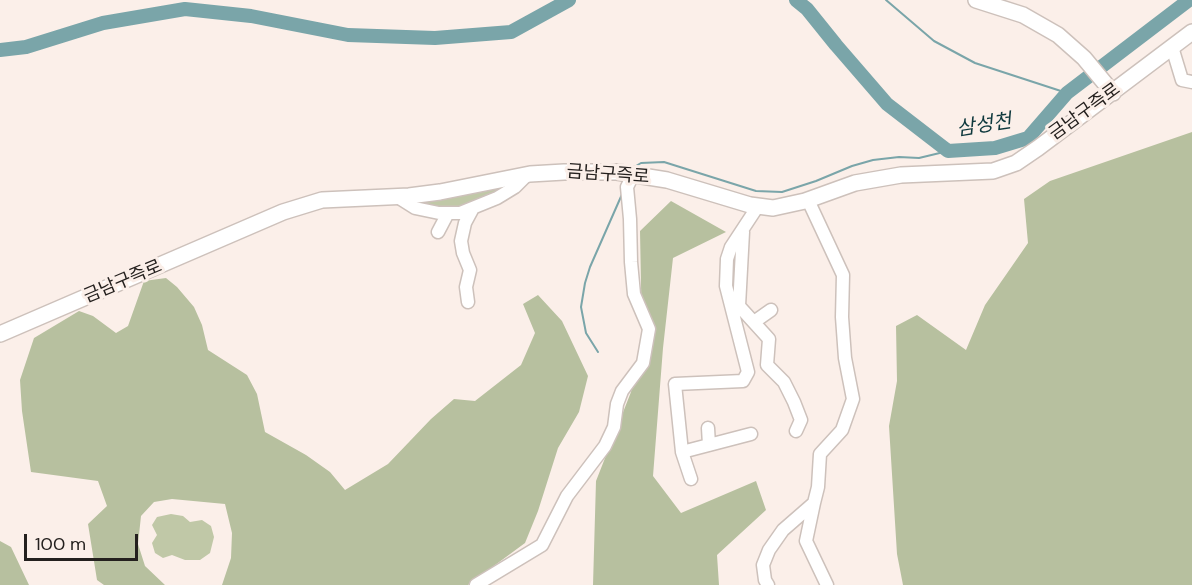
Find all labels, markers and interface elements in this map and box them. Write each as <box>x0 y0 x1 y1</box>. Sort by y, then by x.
street label: 금남구즉로 <box>1045 79 1125 145</box>
water label: 삼성천 <box>955 110 1013 142</box>
street label: 금남구즉로 <box>566 161 650 189</box>
street label: 금남구즉로 <box>81 256 165 308</box>
scale bar <box>27 522 141 560</box>
text: 100 m <box>35 532 86 556</box>

